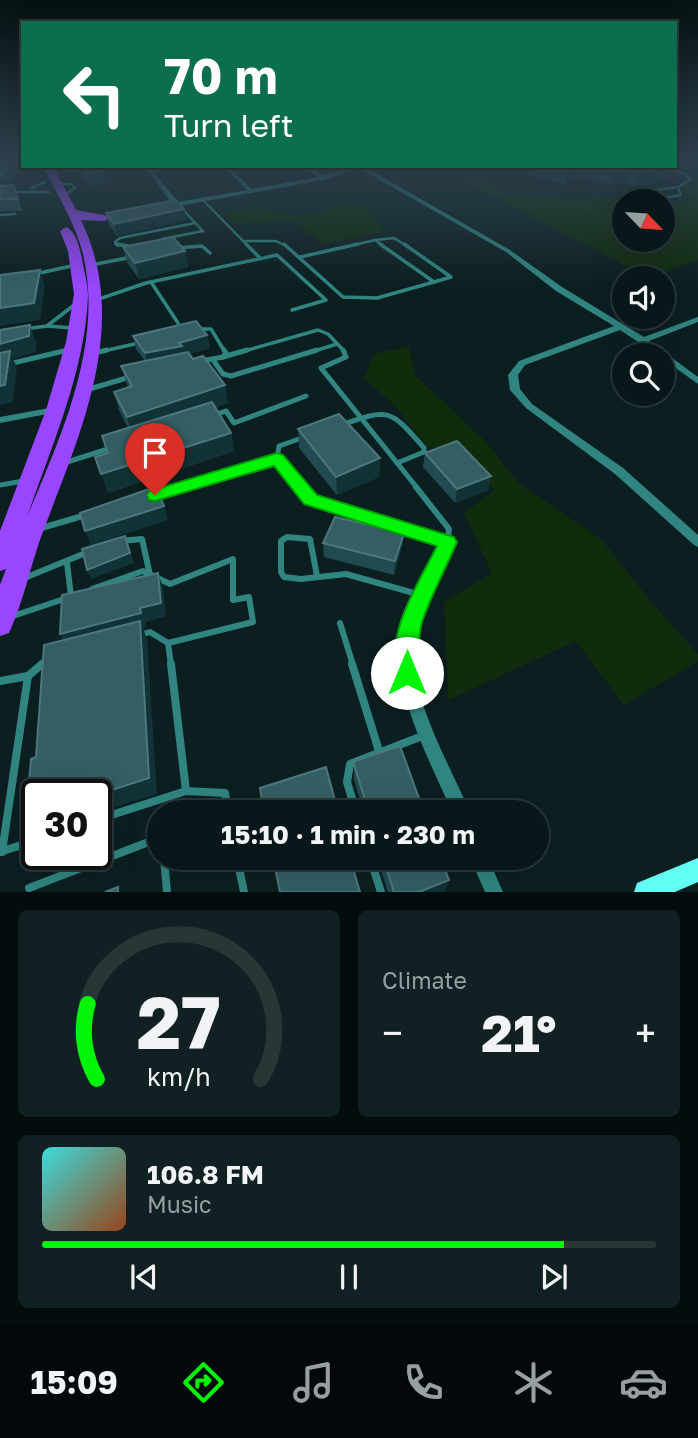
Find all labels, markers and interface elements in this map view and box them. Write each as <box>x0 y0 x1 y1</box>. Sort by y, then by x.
text: 70 m <box>164 46 278 105</box>
icon: left <box>49 49 140 140</box>
text: Turn left <box>164 106 293 144</box>
north arrow <box>612 189 676 252</box>
map controls <box>612 189 675 406</box>
button: sound <box>612 266 675 329</box>
button: search <box>612 343 675 406</box>
pin <box>125 423 185 495</box>
icon: arrive <box>136 434 174 472</box>
position arrow <box>370 636 444 710</box>
speed limit sign: 30 <box>21 779 112 870</box>
text: 15:10 · 1 min · 230 m <box>221 819 475 850</box>
text: Climate <box>382 966 467 994</box>
text: 27 <box>137 979 221 1066</box>
text: 21° <box>481 1001 557 1063</box>
text: − <box>382 1010 403 1055</box>
text: + <box>635 1010 656 1055</box>
text: km/h <box>147 1061 211 1092</box>
text: 106.8 FM <box>147 1159 264 1190</box>
text: Music <box>147 1190 212 1218</box>
icon: previous <box>125 1258 163 1296</box>
icon: pause <box>330 1258 368 1296</box>
icon: next <box>535 1258 573 1296</box>
icon: directions <box>179 1358 228 1407</box>
icon: music <box>289 1358 338 1407</box>
icon: phone <box>399 1358 448 1407</box>
icon: climate <box>509 1358 558 1407</box>
icon: car <box>619 1358 668 1407</box>
text: 15:09 <box>30 1363 118 1401</box>

